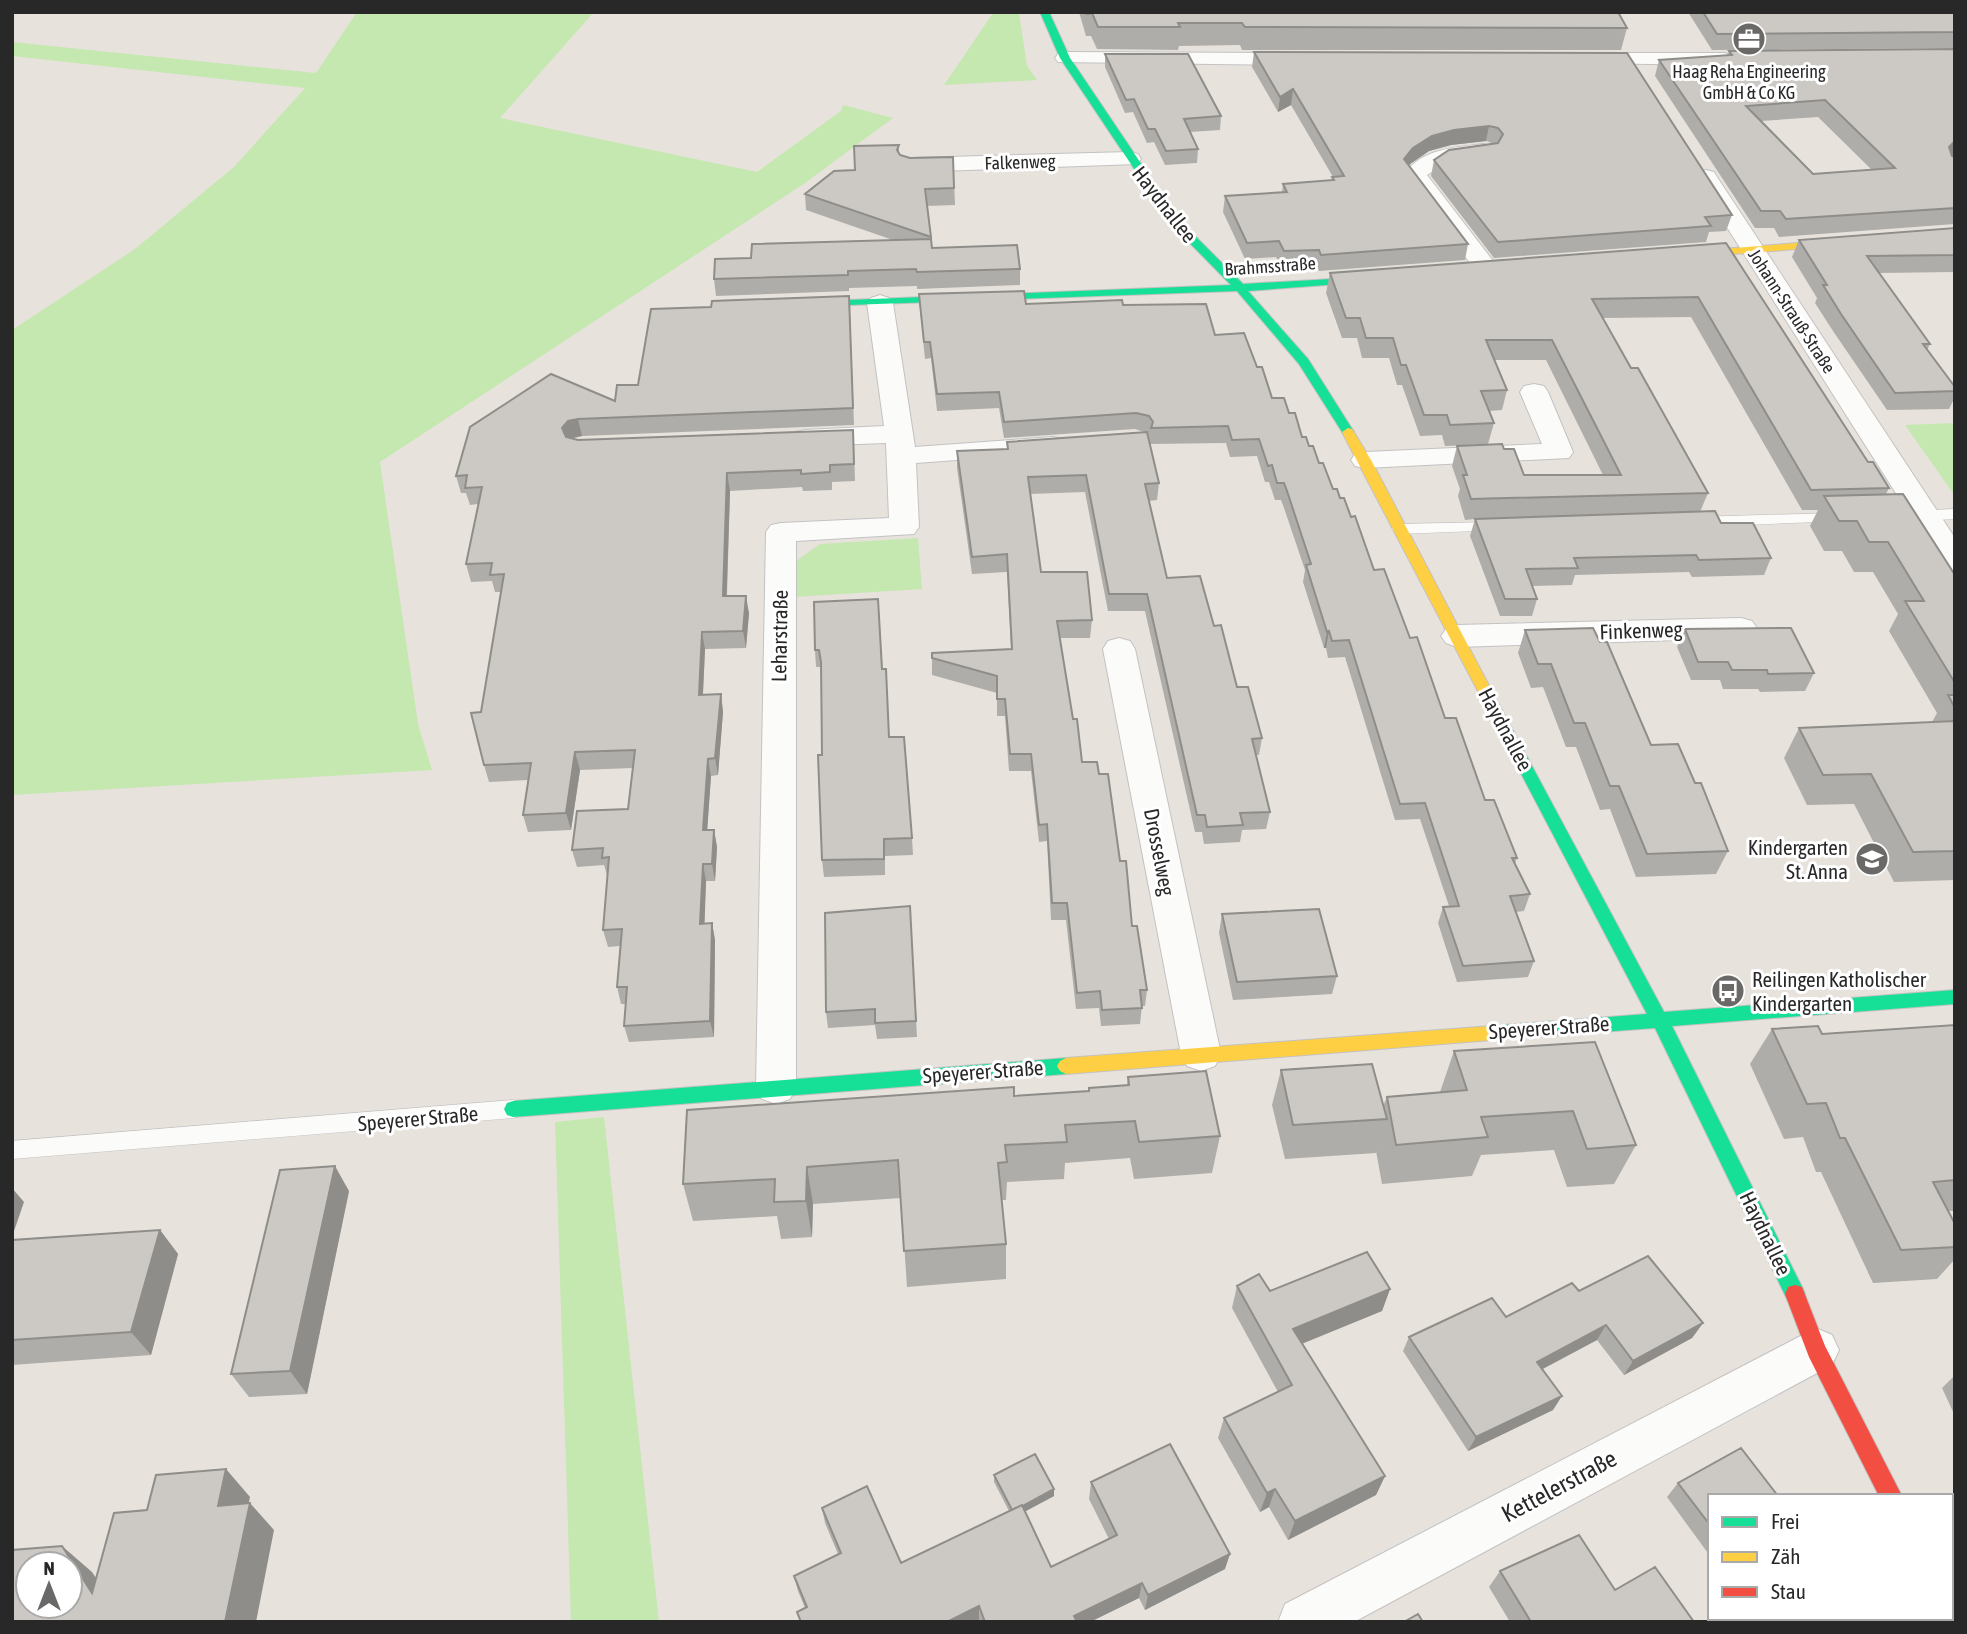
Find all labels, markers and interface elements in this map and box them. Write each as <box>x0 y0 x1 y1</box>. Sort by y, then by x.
office icon: Haag Reha Engineering GmbH & Co KG <box>1730 20 1768 58</box>
place label: Haag Reha Engineering GmbH & Co KG <box>1672 61 1826 103</box>
street label: Falkenweg <box>984 150 1056 174</box>
street label: Haydnallee <box>1128 161 1202 247</box>
street label: Johann-Strauß-Straße <box>1744 245 1840 377</box>
street label: Brahmsstraße <box>1224 252 1316 280</box>
street label: Leharstraße <box>766 590 792 682</box>
street label: Finkenweg <box>1599 617 1683 643</box>
street label: Haydnallee <box>1474 684 1538 774</box>
street label: Drosselweg <box>1140 806 1180 898</box>
place label: Kindergarten St. Anna <box>1748 835 1848 883</box>
school or university icon: Kindergarten St. Anna <box>1853 840 1891 878</box>
place label: Reilingen Katholischer Kindergarten <box>1752 967 1927 1015</box>
bus stop icon: Reilingen Katholischer Kindergarten <box>1709 972 1747 1010</box>
street label: Speyerer Straße <box>1488 1011 1610 1043</box>
street label: Speyerer Straße <box>922 1055 1044 1087</box>
street label: Speyerer Straße <box>357 1101 479 1135</box>
street label: Haydnallee <box>1735 1187 1797 1279</box>
street label: Kettelerstraße <box>1497 1444 1621 1528</box>
legend <box>1708 1494 1953 1620</box>
text: Frei <box>1771 1509 1800 1533</box>
text: Zäh <box>1771 1544 1800 1568</box>
north arrow <box>14 1550 84 1620</box>
text: N <box>43 1557 55 1579</box>
text: Stau <box>1771 1579 1806 1603</box>

